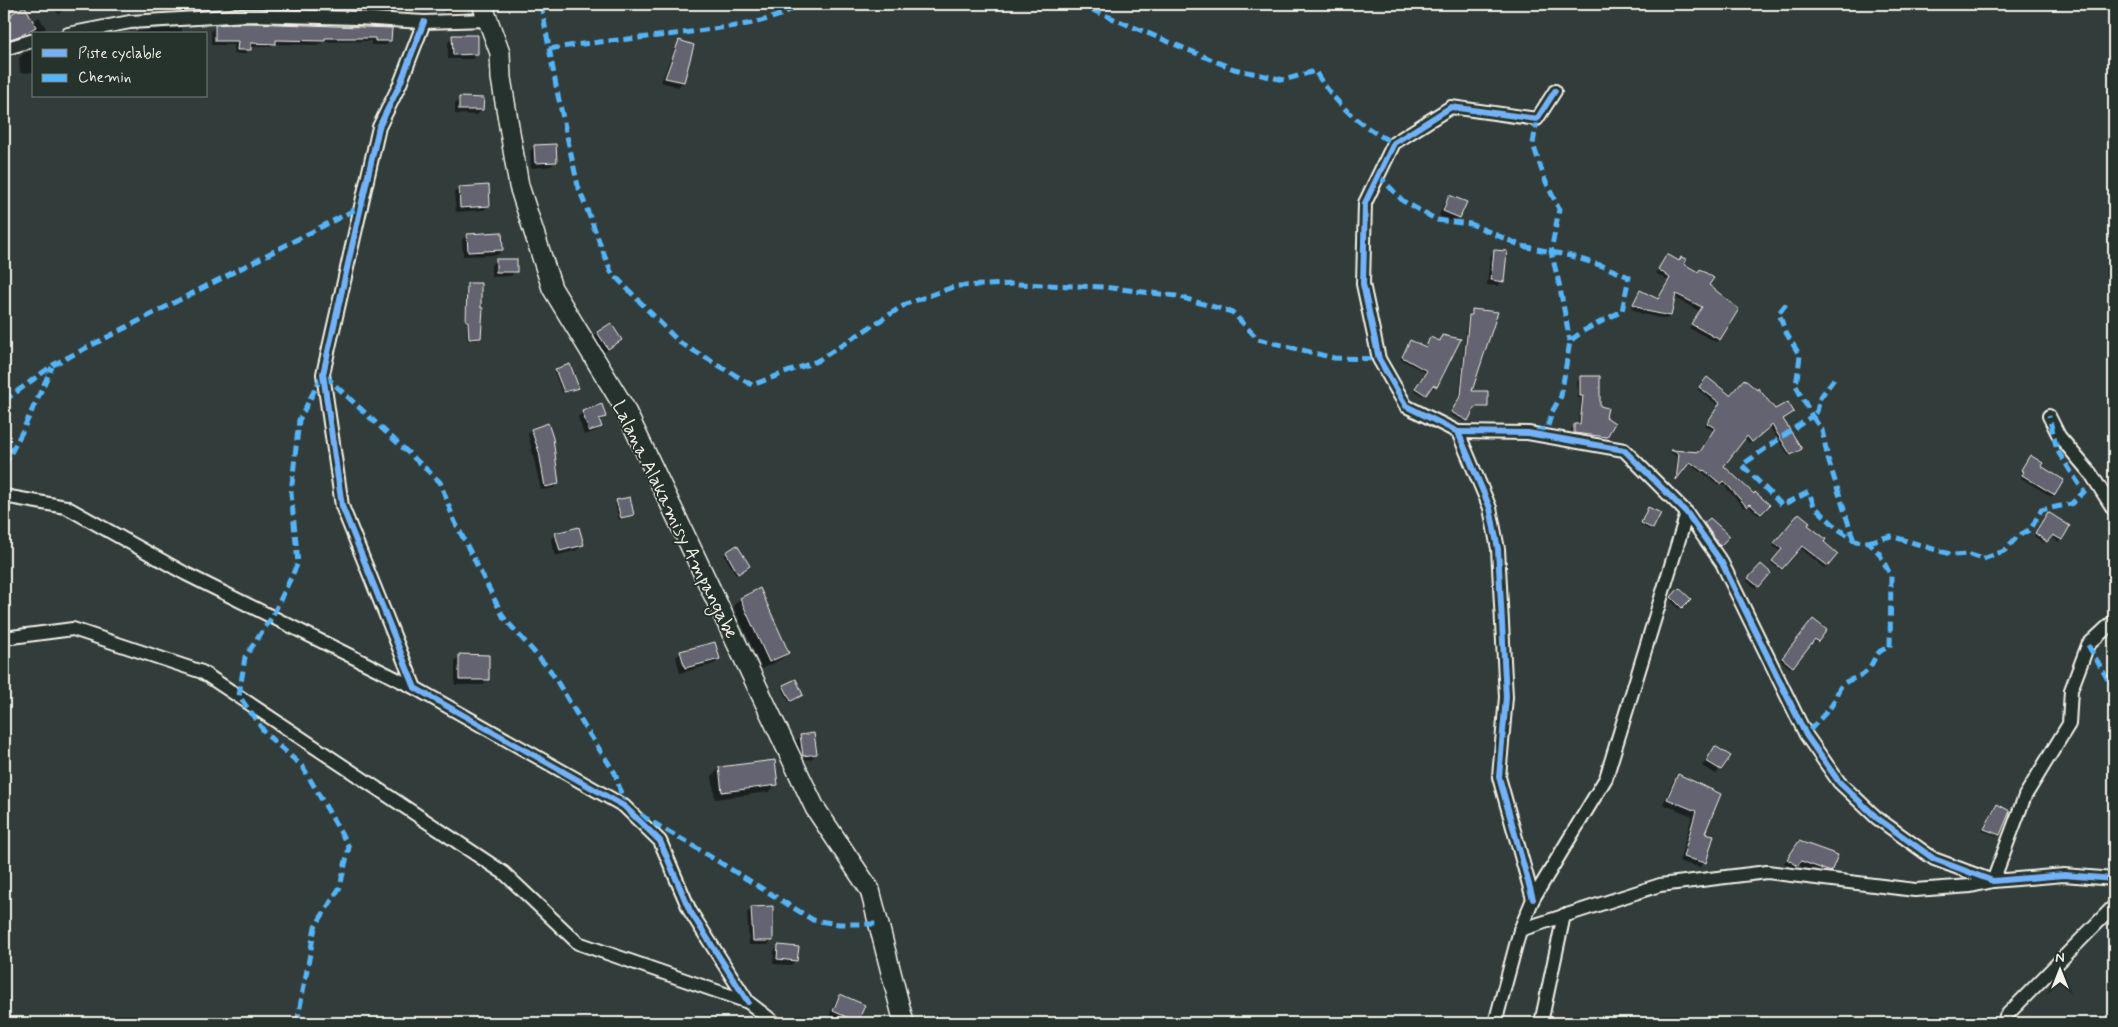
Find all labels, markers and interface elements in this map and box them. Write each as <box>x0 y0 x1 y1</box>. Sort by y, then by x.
legend <box>32 32 208 98</box>
text: Piste cyclable <box>78 44 162 64</box>
text: Chemin <box>78 68 131 88</box>
street label: Lalana Alakamisy Ampangabe <box>604 397 743 644</box>
north arrow <box>2036 944 2086 994</box>
text: N <box>2055 949 2065 967</box>

